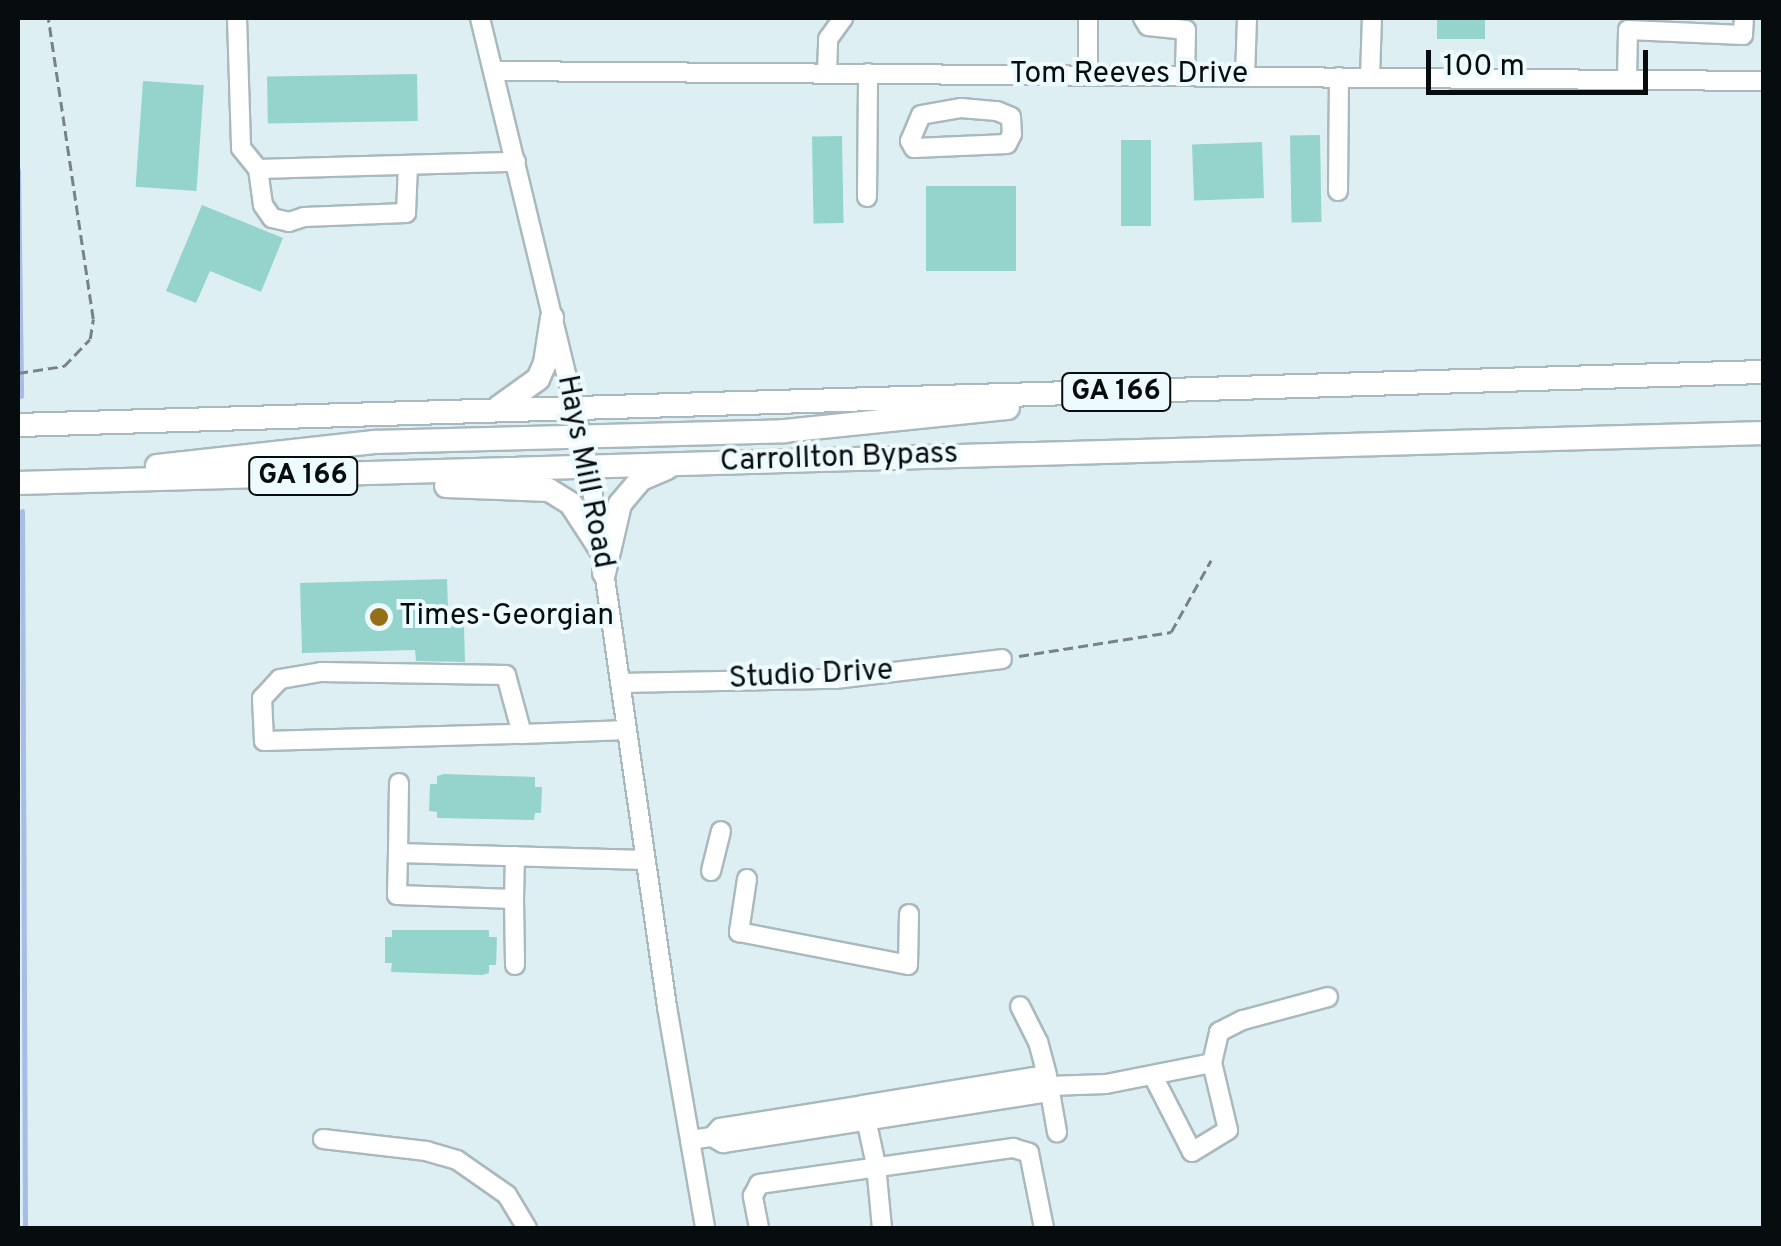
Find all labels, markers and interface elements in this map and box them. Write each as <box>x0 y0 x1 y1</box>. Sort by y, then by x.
scale bar <box>1431 30 1654 92</box>
text: 100 m <box>1443 49 1525 86</box>
street label: Tom Reeves Drive <box>1010 57 1248 93</box>
road number: GA 166 <box>1058 369 1174 415</box>
street label: Hays Mill Road <box>548 372 620 572</box>
street label: Carrollton Bypass <box>719 437 959 481</box>
road number: GA 166 <box>246 453 360 499</box>
place label: Times-Georgian <box>399 599 614 635</box>
marker: Times-Georgian <box>368 606 390 628</box>
street label: Studio Drive <box>728 654 894 698</box>

